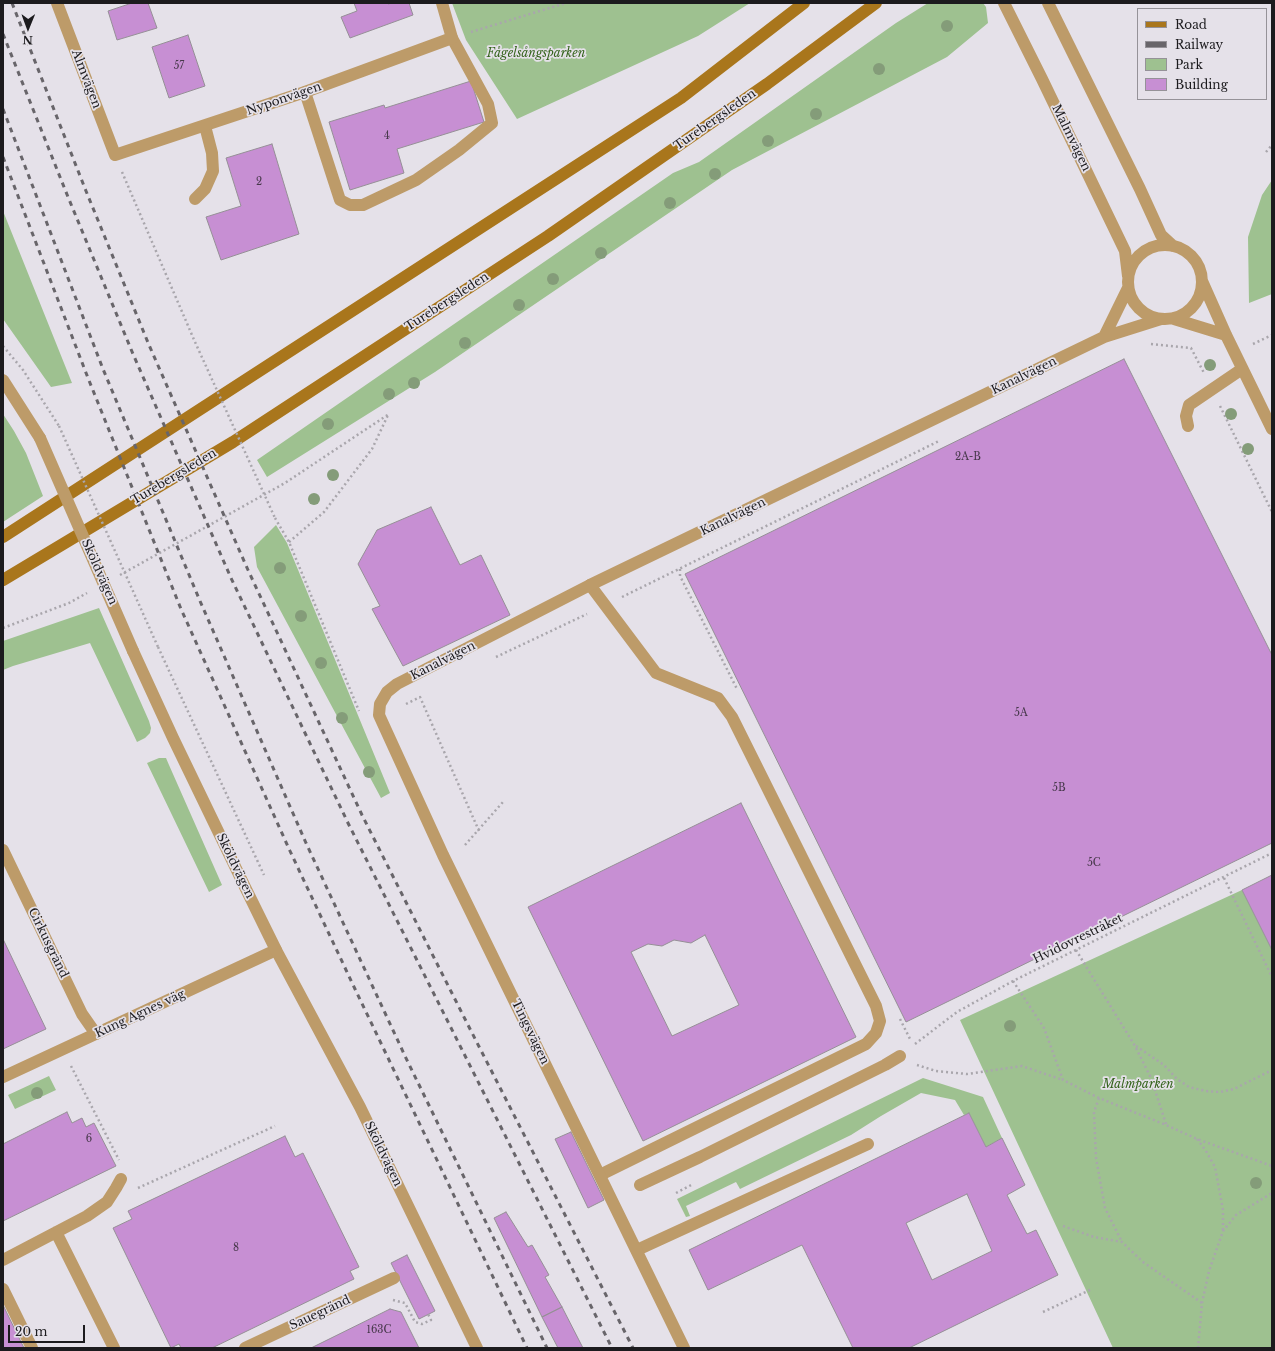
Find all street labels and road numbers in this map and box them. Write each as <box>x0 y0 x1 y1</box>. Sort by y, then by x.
street label: Almvägen <box>68 48 104 110</box>
street label: Nyponvägen <box>245 79 323 119</box>
street label: Turebergsleden <box>671 86 759 154</box>
street label: Malmvägen <box>1049 102 1093 174</box>
street label: Turebergsleden <box>403 270 491 334</box>
street label: Kanalvägen <box>989 354 1059 398</box>
street label: Turebergsleden <box>129 446 219 508</box>
street label: Kanalvägen <box>698 495 768 539</box>
street label: Sköldvägen <box>78 537 120 607</box>
street label: Kanalvägen <box>408 638 478 684</box>
street label: Sköldvägen <box>213 831 257 901</box>
street label: Cirkusgränd <box>25 906 71 980</box>
street label: Hvidovrestråket <box>1031 911 1125 967</box>
street label: Kung Agnes väg <box>93 987 187 1041</box>
street label: Tingsvägen <box>508 997 552 1067</box>
street label: Sköldvägen <box>361 1119 405 1189</box>
street label: Sauegränd <box>287 1293 353 1333</box>

